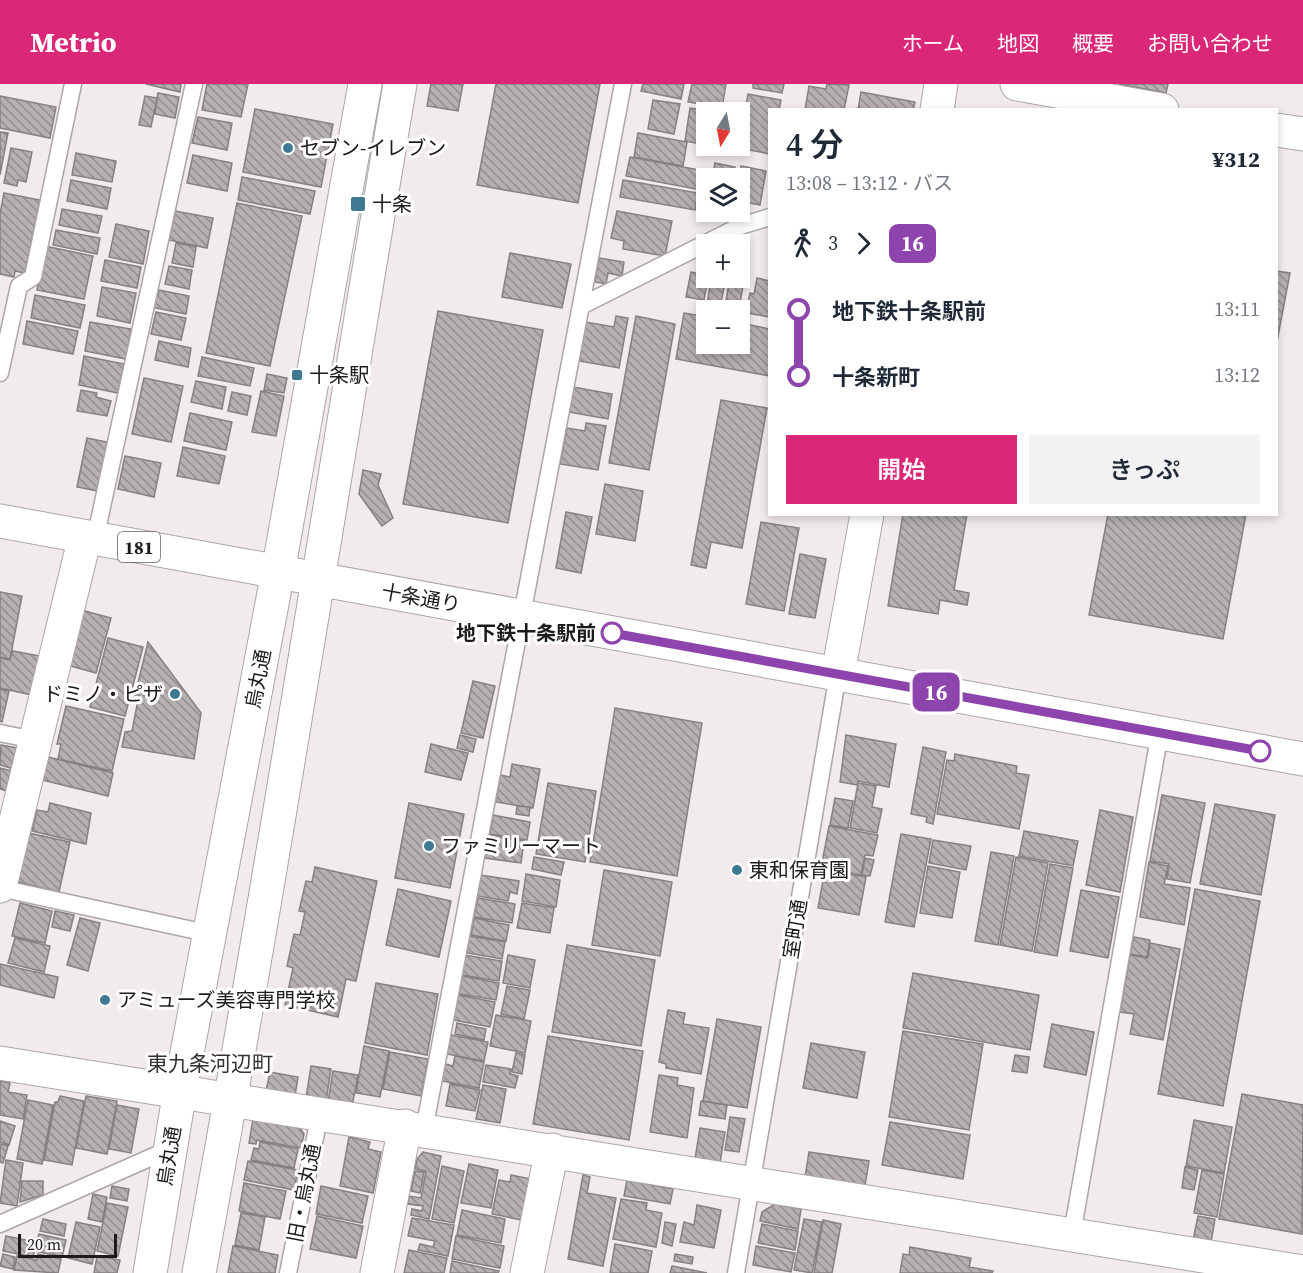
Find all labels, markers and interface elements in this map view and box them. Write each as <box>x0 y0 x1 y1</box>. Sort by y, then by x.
text: Metrio <box>30 23 117 61</box>
text: ホーム <box>902 29 964 58</box>
text: 地図 <box>997 29 1039 58</box>
text: 概要 <box>1072 29 1114 58</box>
text: お問い合わせ <box>1147 29 1273 58</box>
north arrow <box>696 102 750 156</box>
map controls <box>696 102 750 354</box>
text: 4 分 <box>786 122 844 167</box>
place label: セブン-イレブン <box>300 134 446 162</box>
marker: セブン-イレブン <box>281 141 295 155</box>
text: ¥312 <box>1212 144 1260 174</box>
button: layers <box>696 168 750 222</box>
text: 13:08 – 13:12 · バス <box>786 169 953 197</box>
place label: 十条 <box>372 190 412 218</box>
marker: 十条 <box>349 195 367 213</box>
icon: walk <box>786 227 819 260</box>
icon: forward <box>847 227 880 260</box>
text: 3 <box>828 229 838 257</box>
text: 16 <box>901 229 924 258</box>
button: + <box>696 234 750 288</box>
text: 13:11 <box>1214 295 1260 323</box>
text: 地下鉄十条駅前 <box>832 296 986 326</box>
button: − <box>696 300 750 354</box>
place label: 十条駅 <box>309 361 369 389</box>
text: 13:12 <box>1214 361 1260 389</box>
text: 十条新町 <box>832 362 920 392</box>
marker: 十条駅 <box>290 368 304 382</box>
button: 開始 <box>786 435 1017 504</box>
button: きっぷ <box>1029 435 1260 504</box>
road number: 181 <box>118 532 160 562</box>
street label: 十条通り <box>379 577 463 619</box>
place label: 地下鉄十条駅前 <box>456 619 596 647</box>
marker: 地下鉄十条駅前 <box>601 622 623 644</box>
street label: 烏丸通 <box>239 647 277 711</box>
line badge: 16 <box>909 672 963 712</box>
text: 16 <box>925 678 947 707</box>
place label: ドミノ・ピザ <box>43 680 163 708</box>
marker: ドミノ・ピザ <box>168 687 182 701</box>
unlabelled marker <box>1249 740 1271 762</box>
place label: ファミリーマート <box>441 832 601 860</box>
marker: ファミリーマート <box>422 839 436 853</box>
place label: 東和保育園 <box>749 856 849 884</box>
marker: 東和保育園 <box>730 863 744 877</box>
street label: 室町通 <box>776 897 814 961</box>
place label: アミューズ美容専門学校 <box>117 986 336 1014</box>
marker: アミューズ美容専門学校 <box>98 993 112 1007</box>
district label: 東九条河辺町 <box>147 1049 273 1078</box>
street label: 烏丸通 <box>150 1124 188 1188</box>
street label: 旧・烏丸通 <box>281 1141 327 1245</box>
scale bar <box>18 1231 117 1258</box>
text: 20 m <box>27 1233 61 1255</box>

